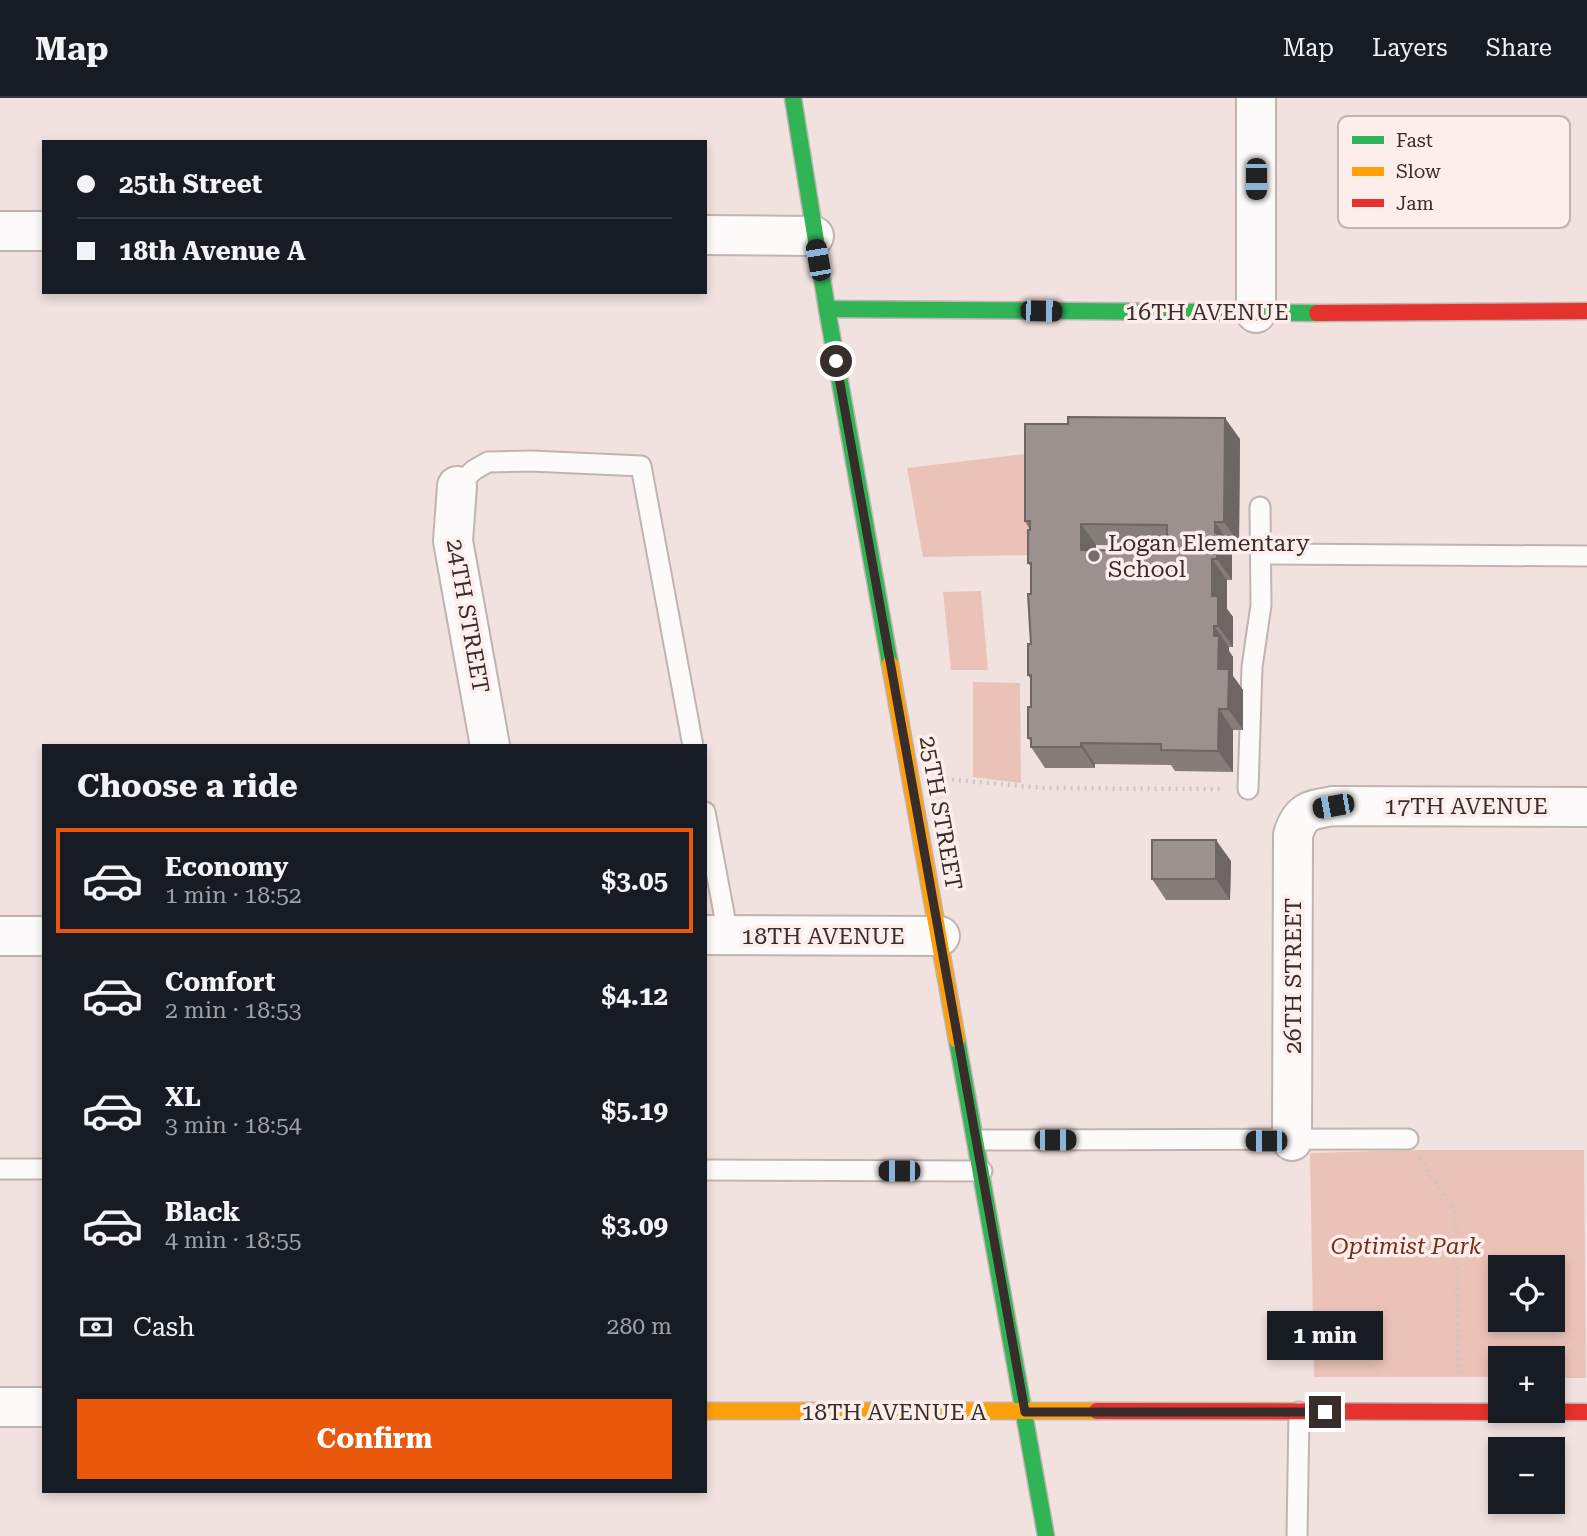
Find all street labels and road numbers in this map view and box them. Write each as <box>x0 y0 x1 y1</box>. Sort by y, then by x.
street label: 16TH AVENUE <box>1125 299 1289 326</box>
street label: 24TH STREET <box>441 537 494 695</box>
street label: 25TH STREET <box>914 734 967 892</box>
street label: 17TH AVENUE <box>1384 793 1548 820</box>
street label: 26TH STREET <box>1280 898 1307 1054</box>
street label: 18TH AVENUE <box>741 923 905 950</box>
street label: 18TH AVENUE A <box>801 1399 987 1426</box>

